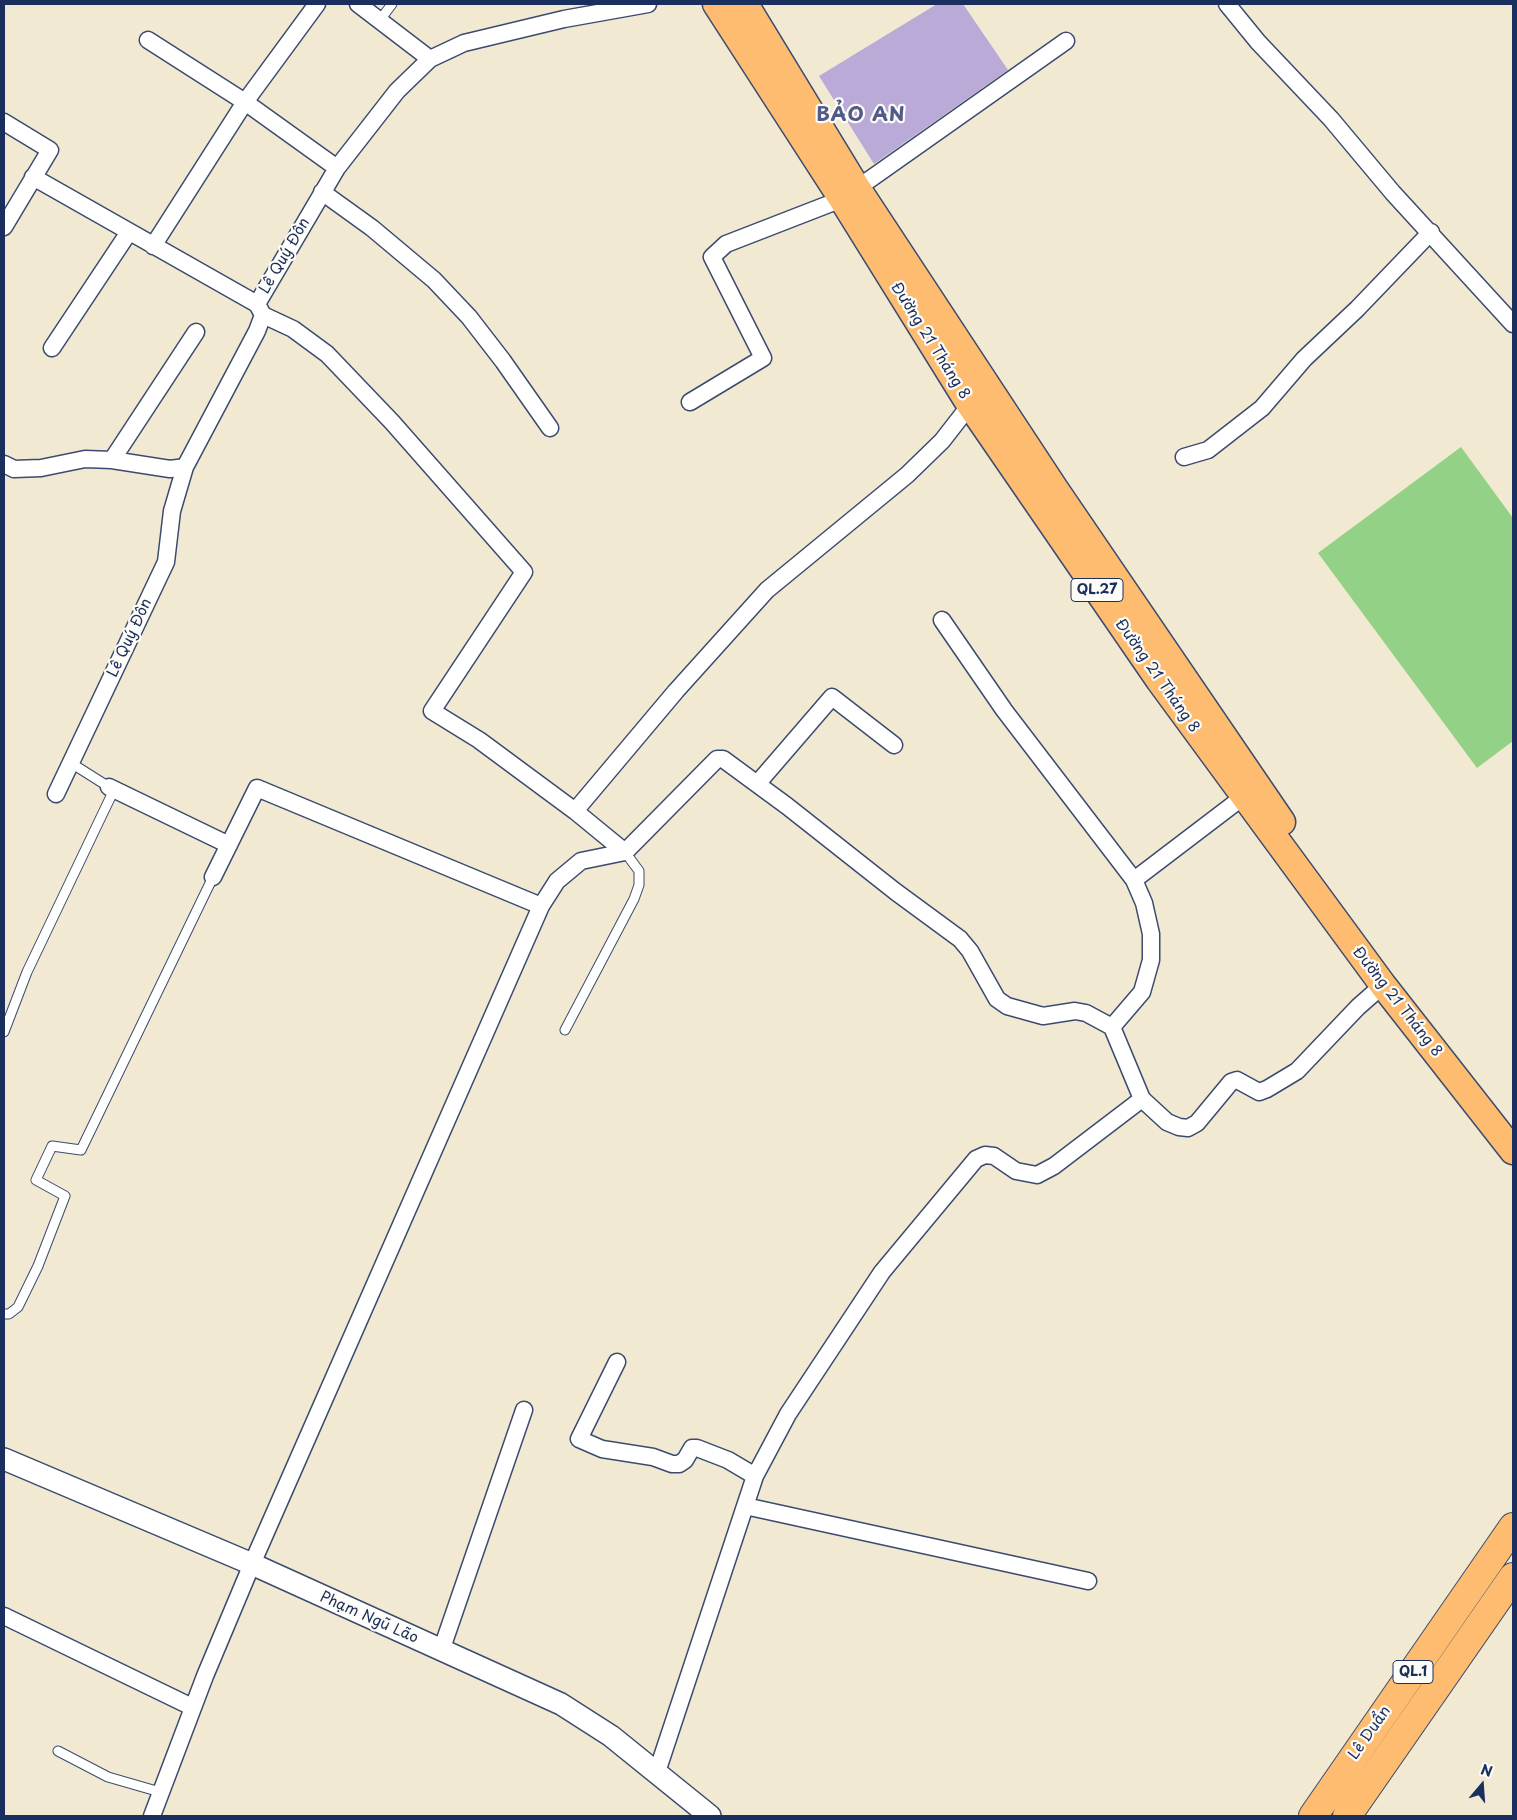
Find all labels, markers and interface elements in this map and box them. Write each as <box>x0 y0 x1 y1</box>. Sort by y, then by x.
district label: BẢO AN <box>816 103 906 127</box>
street label: Lê Quý Đôn <box>256 215 314 297</box>
street label: Đường 21 Tháng 8 <box>887 279 973 403</box>
road number: QL.27 <box>1071 578 1123 602</box>
street label: Lê Quý Đôn <box>104 596 156 680</box>
street label: Đường 21 Tháng 8 <box>1111 616 1203 736</box>
street label: Đường 21 Tháng 8 <box>1348 943 1446 1061</box>
street label: Phạm Ngũ Lão <box>317 1588 421 1648</box>
road number: QL.1 <box>1393 1660 1433 1684</box>
street label: Lê Duẩn <box>1345 1703 1395 1763</box>
text: N <box>1478 1759 1495 1782</box>
north arrow <box>1457 1760 1507 1810</box>

